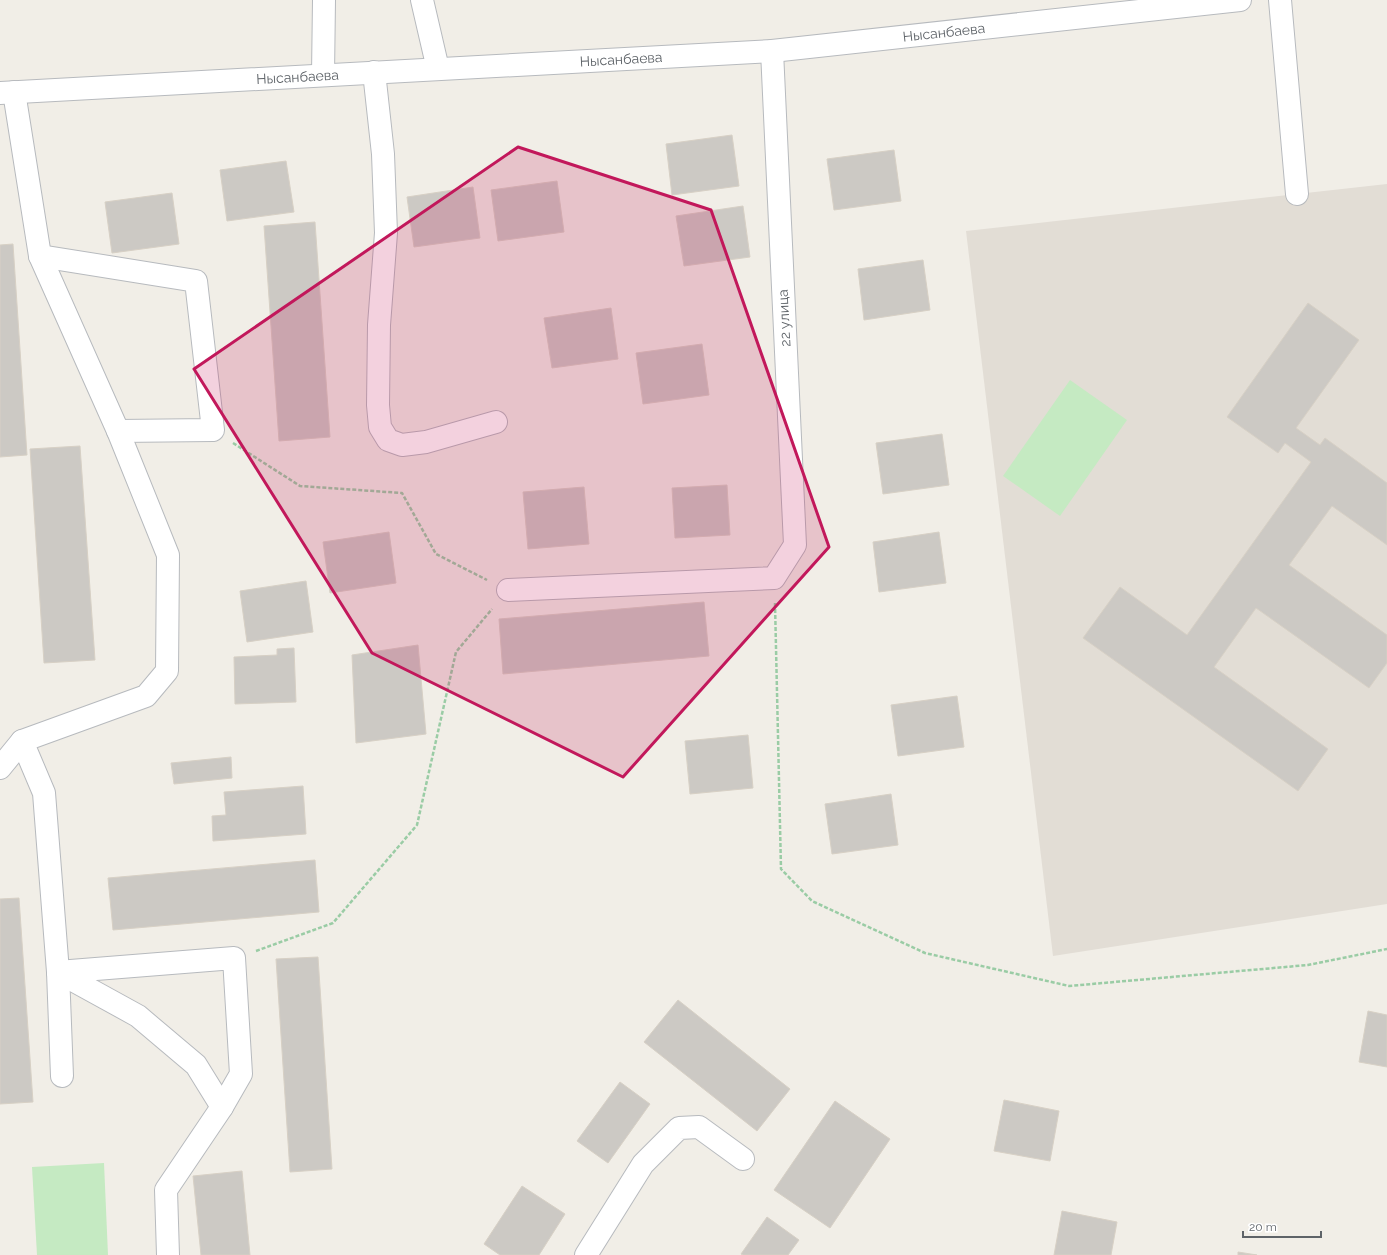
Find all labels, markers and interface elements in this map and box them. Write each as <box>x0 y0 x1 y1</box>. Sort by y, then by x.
street label: Нысанбаева <box>902 20 986 45</box>
street label: Нысанбаева <box>579 49 663 69</box>
street label: Нысанбаева <box>256 67 339 87</box>
street label: 22 улица <box>775 289 793 347</box>
scale bar <box>1243 1213 1321 1239</box>
text: 20 m <box>1249 1220 1277 1234</box>

